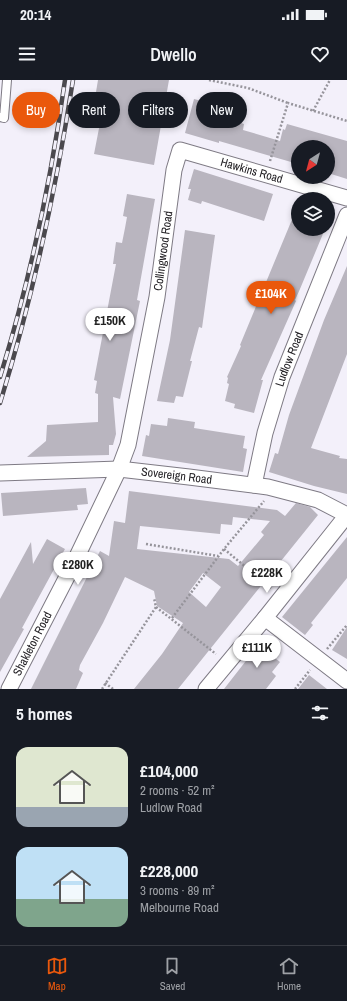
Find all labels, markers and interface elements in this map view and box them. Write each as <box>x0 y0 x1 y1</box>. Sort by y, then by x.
text: 20:14 <box>20 4 51 25</box>
text: Dwello <box>150 42 197 67</box>
icon: menu <box>16 43 38 65</box>
icon: heart <box>309 43 331 65</box>
chip: Buy <box>12 92 60 128</box>
chip: Rent <box>68 92 120 128</box>
chip: Filters <box>128 92 188 128</box>
chip: New <box>196 92 247 128</box>
north arrow <box>291 140 335 184</box>
map controls <box>291 140 335 236</box>
street label: Hawkins Road <box>219 154 285 187</box>
button: layers <box>291 192 335 236</box>
street label: Collingwood Road <box>150 210 176 292</box>
pin: £104K <box>243 281 299 315</box>
text: £104K <box>255 285 287 302</box>
pin: £150K <box>82 308 138 342</box>
text: £150K <box>94 312 126 329</box>
street label: Ludlow Road <box>272 329 307 388</box>
street label: Sovereign Road <box>140 464 213 488</box>
pin: £280K <box>50 552 106 586</box>
text: £280K <box>62 556 94 573</box>
pin: £228K <box>239 560 295 594</box>
text: £228K <box>251 564 283 581</box>
street label: Shakleton Road <box>9 609 56 679</box>
pin: £111K <box>229 635 285 669</box>
text: £111K <box>242 639 272 656</box>
text: 5 homes <box>16 702 73 725</box>
icon: filters <box>309 702 331 724</box>
text: £104,000 <box>140 759 198 782</box>
icon: home <box>48 763 96 811</box>
text: 2 rooms · 52 m² <box>140 782 215 799</box>
text: Ludlow Road <box>140 799 202 816</box>
text: £228,000 <box>140 859 198 882</box>
icon: home <box>48 863 96 911</box>
text: 3 rooms · 89 m² <box>140 882 215 899</box>
text: Melbourne Road <box>140 899 219 916</box>
tab: Map <box>46 955 68 993</box>
tab: Saved <box>160 955 185 993</box>
tab: Home <box>277 955 301 993</box>

